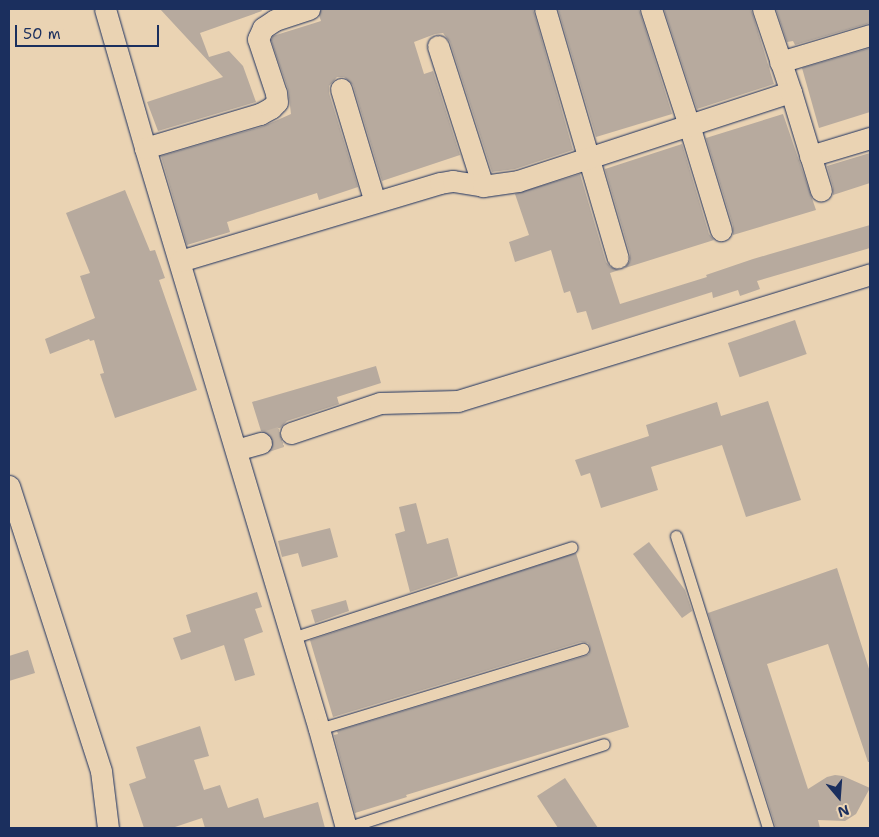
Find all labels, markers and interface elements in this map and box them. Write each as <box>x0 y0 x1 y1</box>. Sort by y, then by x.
scale bar <box>18 15 161 47</box>
text: 50 m <box>23 24 61 44</box>
north arrow <box>814 772 864 822</box>
text: N <box>836 801 852 822</box>

